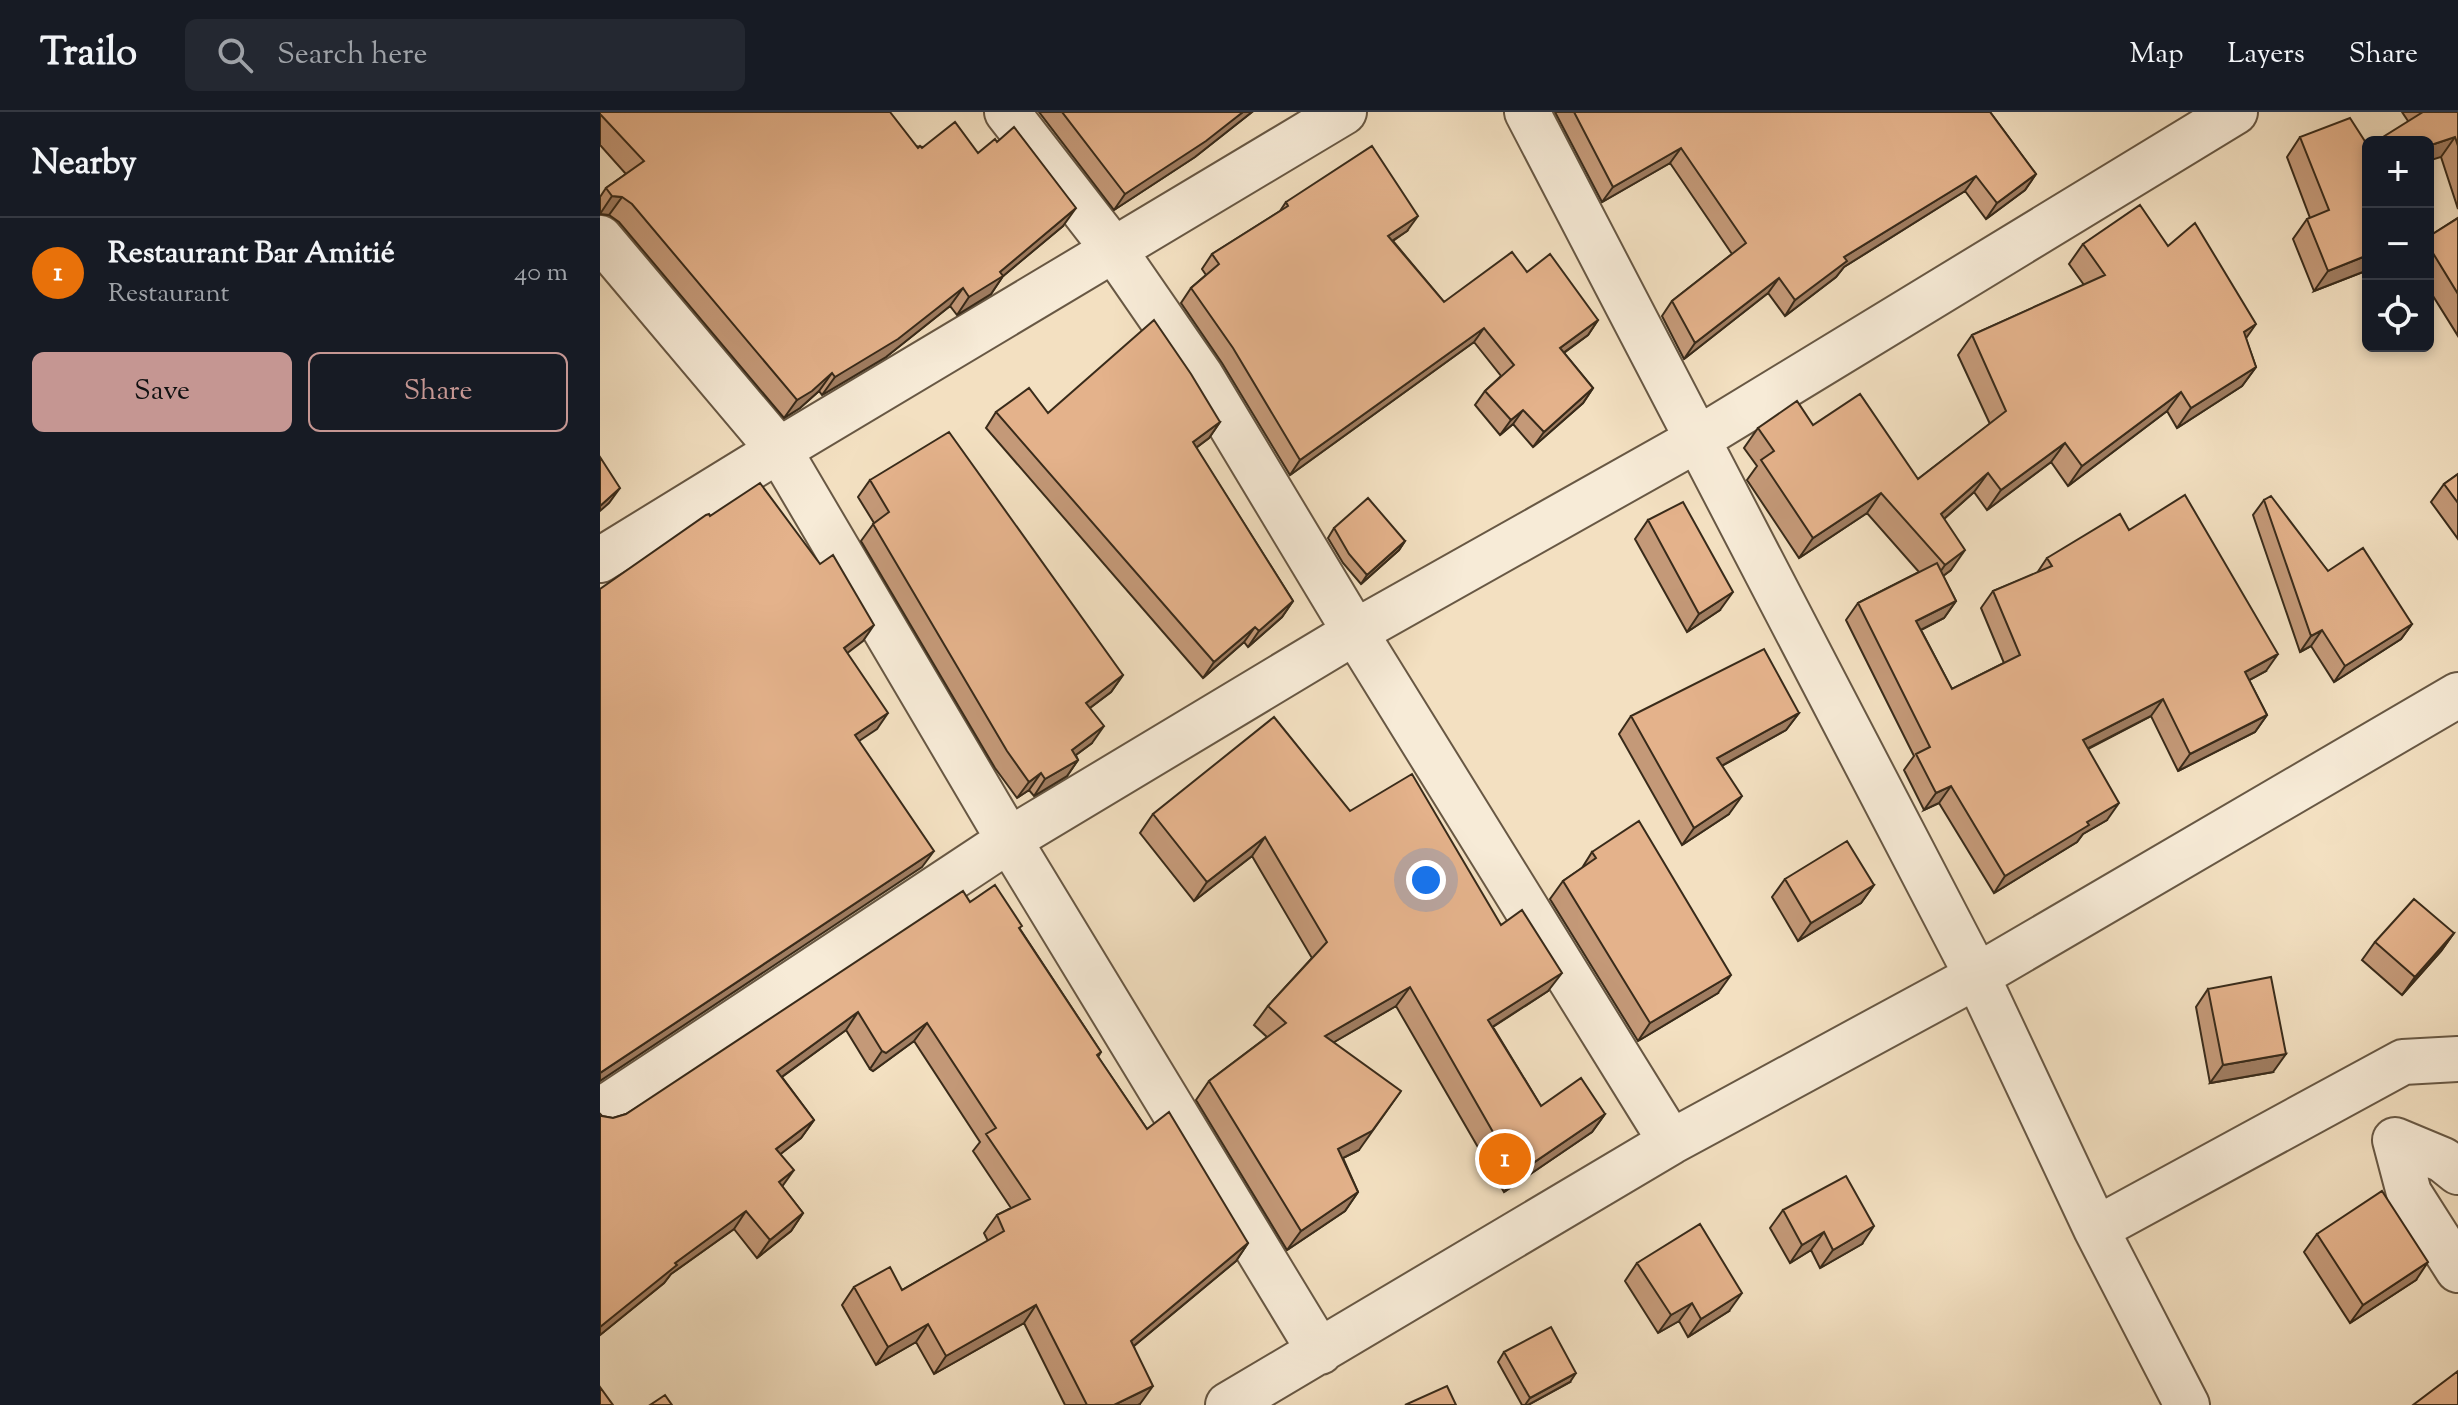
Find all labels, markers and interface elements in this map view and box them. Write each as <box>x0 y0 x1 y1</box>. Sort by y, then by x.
search box <box>185 19 745 91</box>
text: Trailo <box>40 28 137 82</box>
icon: search <box>213 33 257 77</box>
text: Search here <box>277 34 427 77</box>
text: Map <box>2130 35 2183 75</box>
text: Layers <box>2227 35 2305 75</box>
text: Share <box>2349 35 2418 75</box>
map controls <box>2362 136 2434 352</box>
button: + <box>2362 136 2434 208</box>
text: Nearby <box>32 140 137 189</box>
button: − <box>2362 208 2434 280</box>
text: Restaurant Bar Amitié <box>108 233 395 276</box>
text: 1 <box>54 255 62 292</box>
text: 40 m <box>514 255 568 292</box>
text: Restaurant <box>108 276 229 313</box>
button: locate <box>2362 280 2434 352</box>
button: Save <box>32 352 292 432</box>
button: Share <box>308 352 568 432</box>
your location <box>1406 860 1446 900</box>
pin: 1 <box>1479 1129 1531 1189</box>

